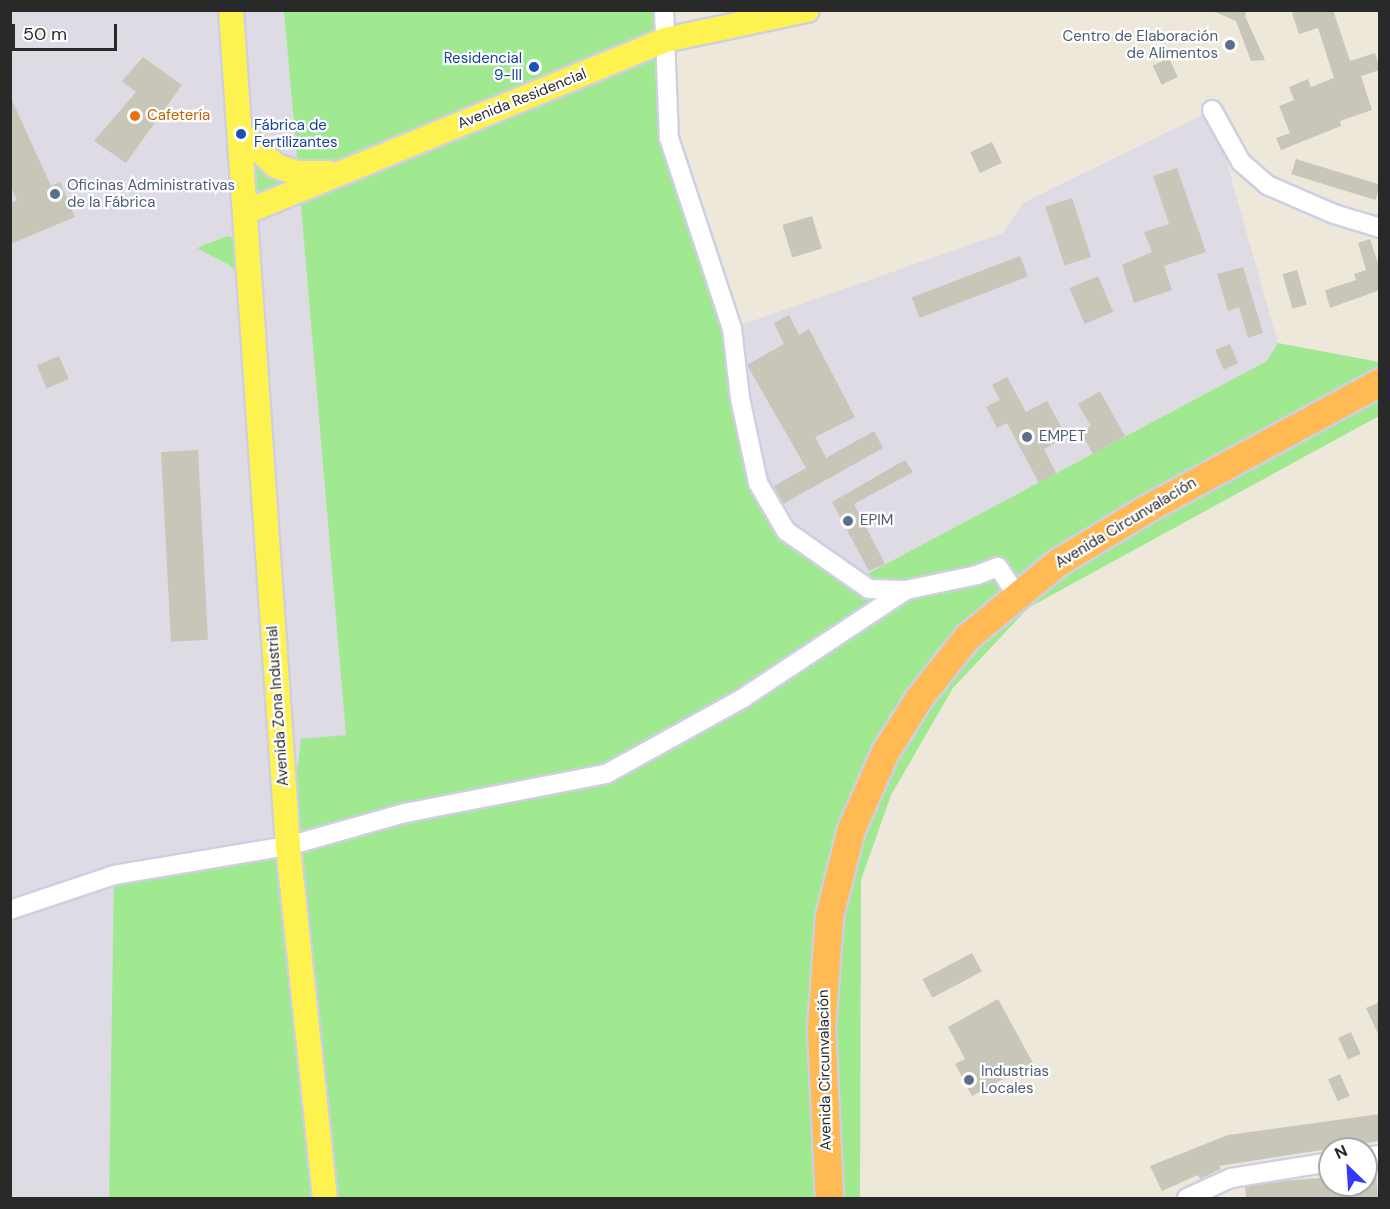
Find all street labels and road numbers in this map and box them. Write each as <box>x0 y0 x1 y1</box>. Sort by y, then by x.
street label: Avenida Residencial <box>455 65 589 133</box>
street label: Avenida Circunvalación <box>1052 474 1200 572</box>
street label: Avenida Zona Industrial <box>263 625 293 787</box>
street label: Avenida Circunvalación <box>815 989 835 1151</box>

